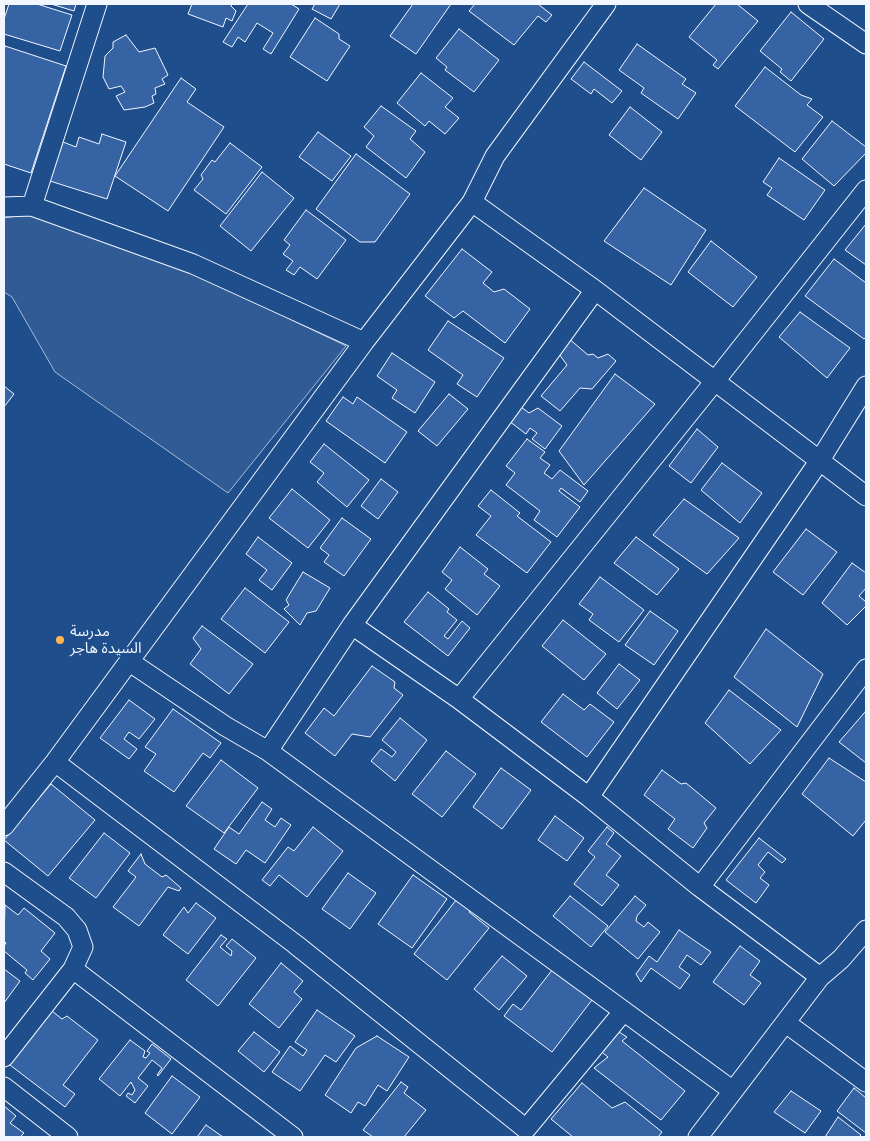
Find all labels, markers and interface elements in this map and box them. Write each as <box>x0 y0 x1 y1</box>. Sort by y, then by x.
place label: مدرسة السيدة هاجر <box>70 622 141 657</box>
marker: مدرسة السيدة هاجر <box>54 634 66 646</box>

